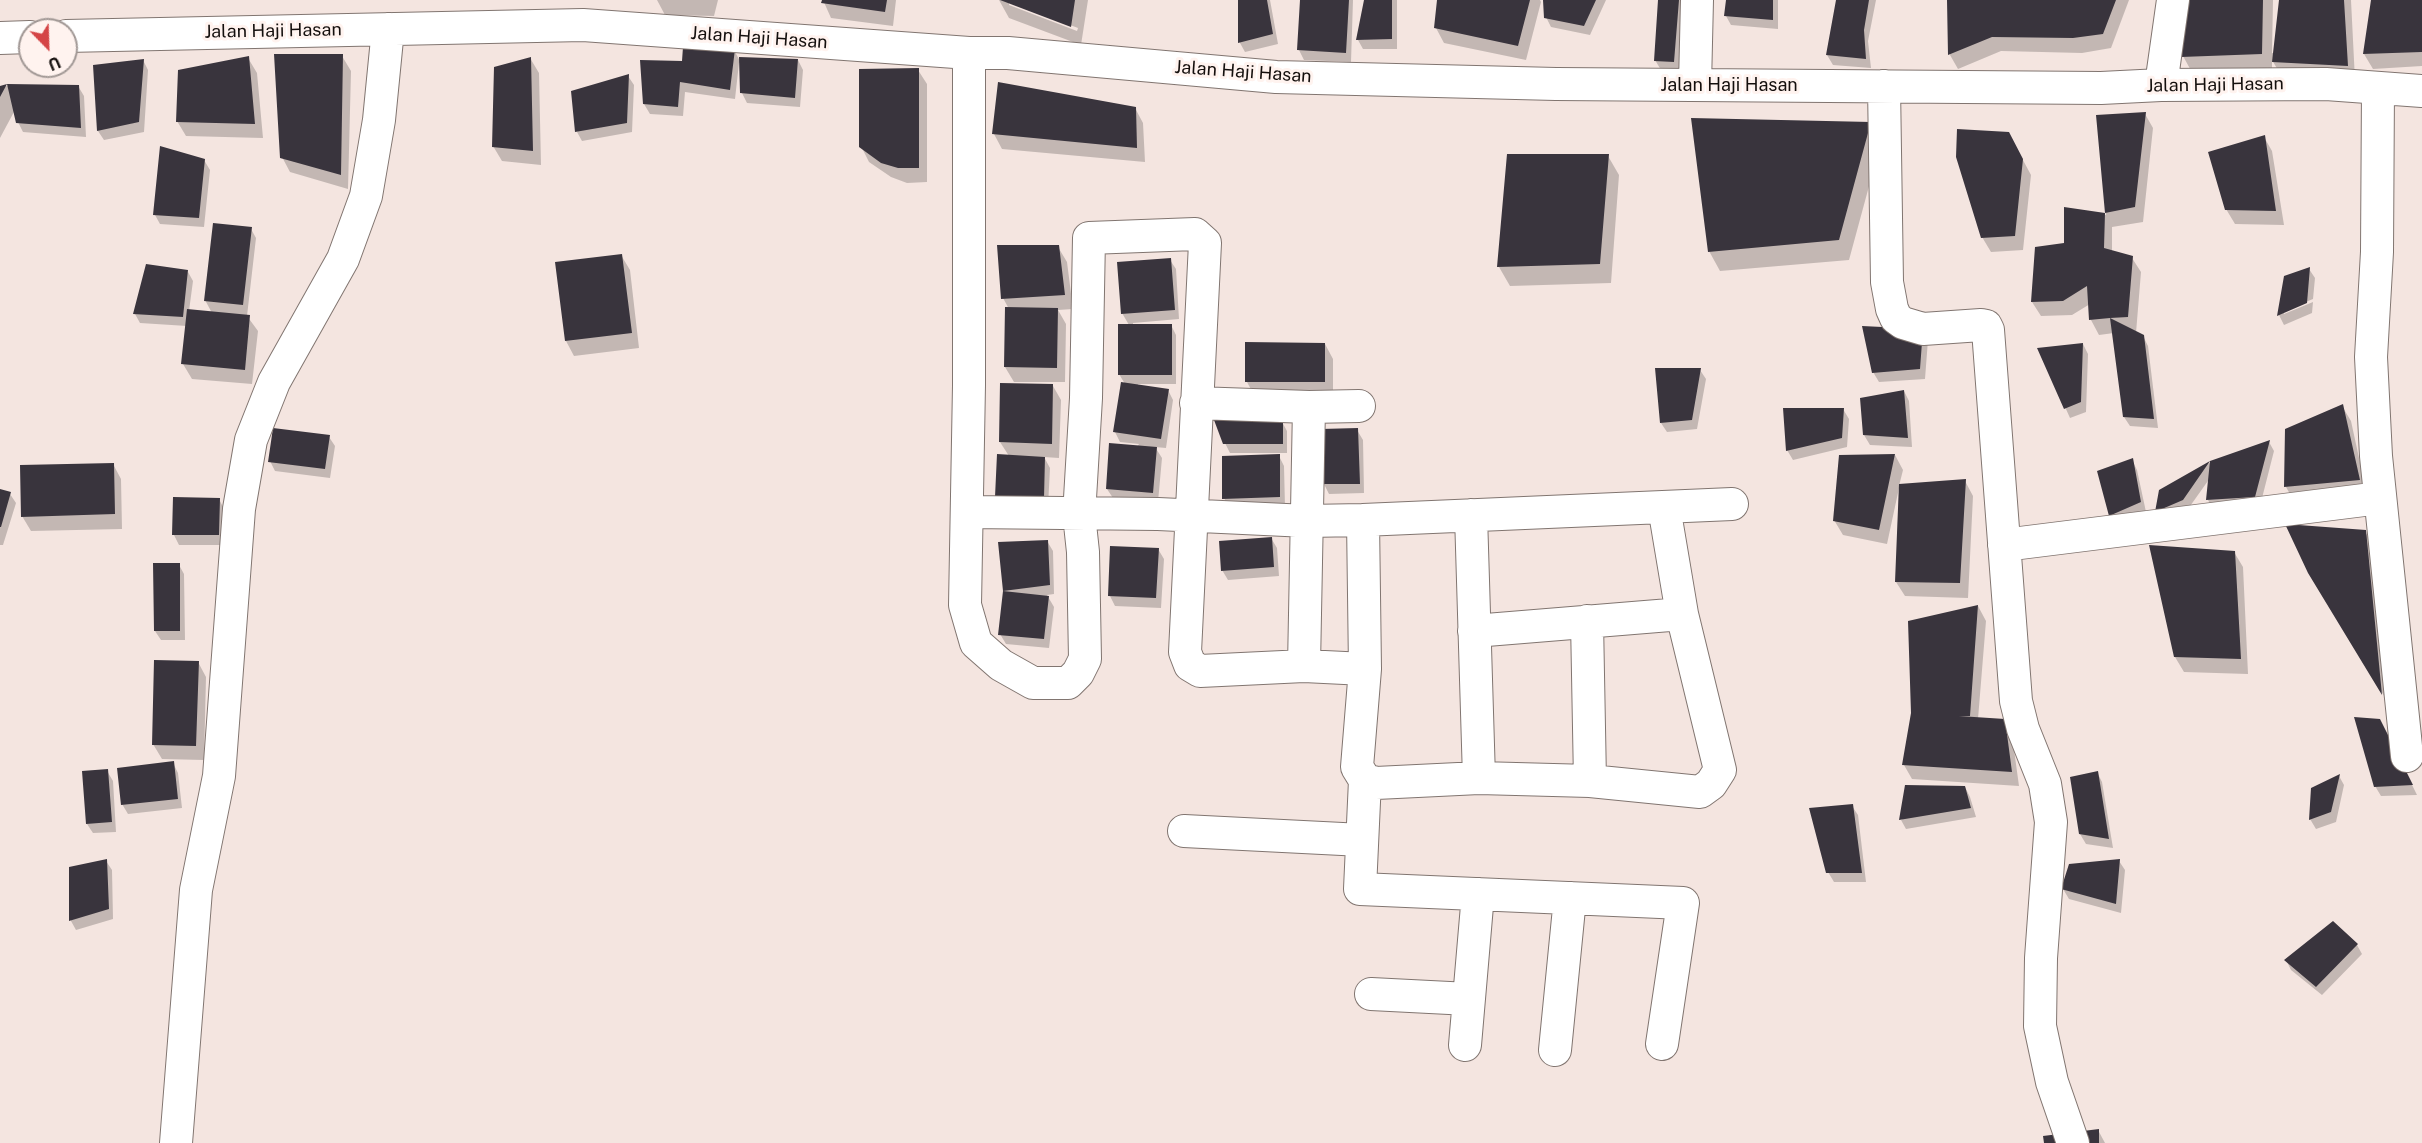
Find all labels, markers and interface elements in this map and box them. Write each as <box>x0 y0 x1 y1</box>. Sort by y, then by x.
north arrow <box>18 18 78 78</box>
street label: Jalan Haji Hasan <box>204 19 342 43</box>
street label: Jalan Haji Hasan <box>690 22 828 54</box>
text: U <box>45 52 63 74</box>
street label: Jalan Haji Hasan <box>1174 56 1312 88</box>
street label: Jalan Haji Hasan <box>2146 73 2284 97</box>
street label: Jalan Haji Hasan <box>1660 74 1798 96</box>

